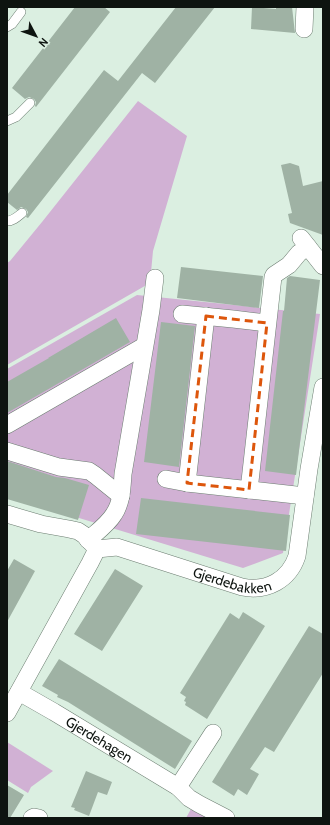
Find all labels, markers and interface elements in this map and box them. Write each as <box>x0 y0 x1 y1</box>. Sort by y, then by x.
north arrow <box>16 16 56 56</box>
text: N <box>36 35 51 50</box>
street label: Gjerdebakken <box>191 563 274 597</box>
street label: Gjerdehagen <box>62 712 136 766</box>

